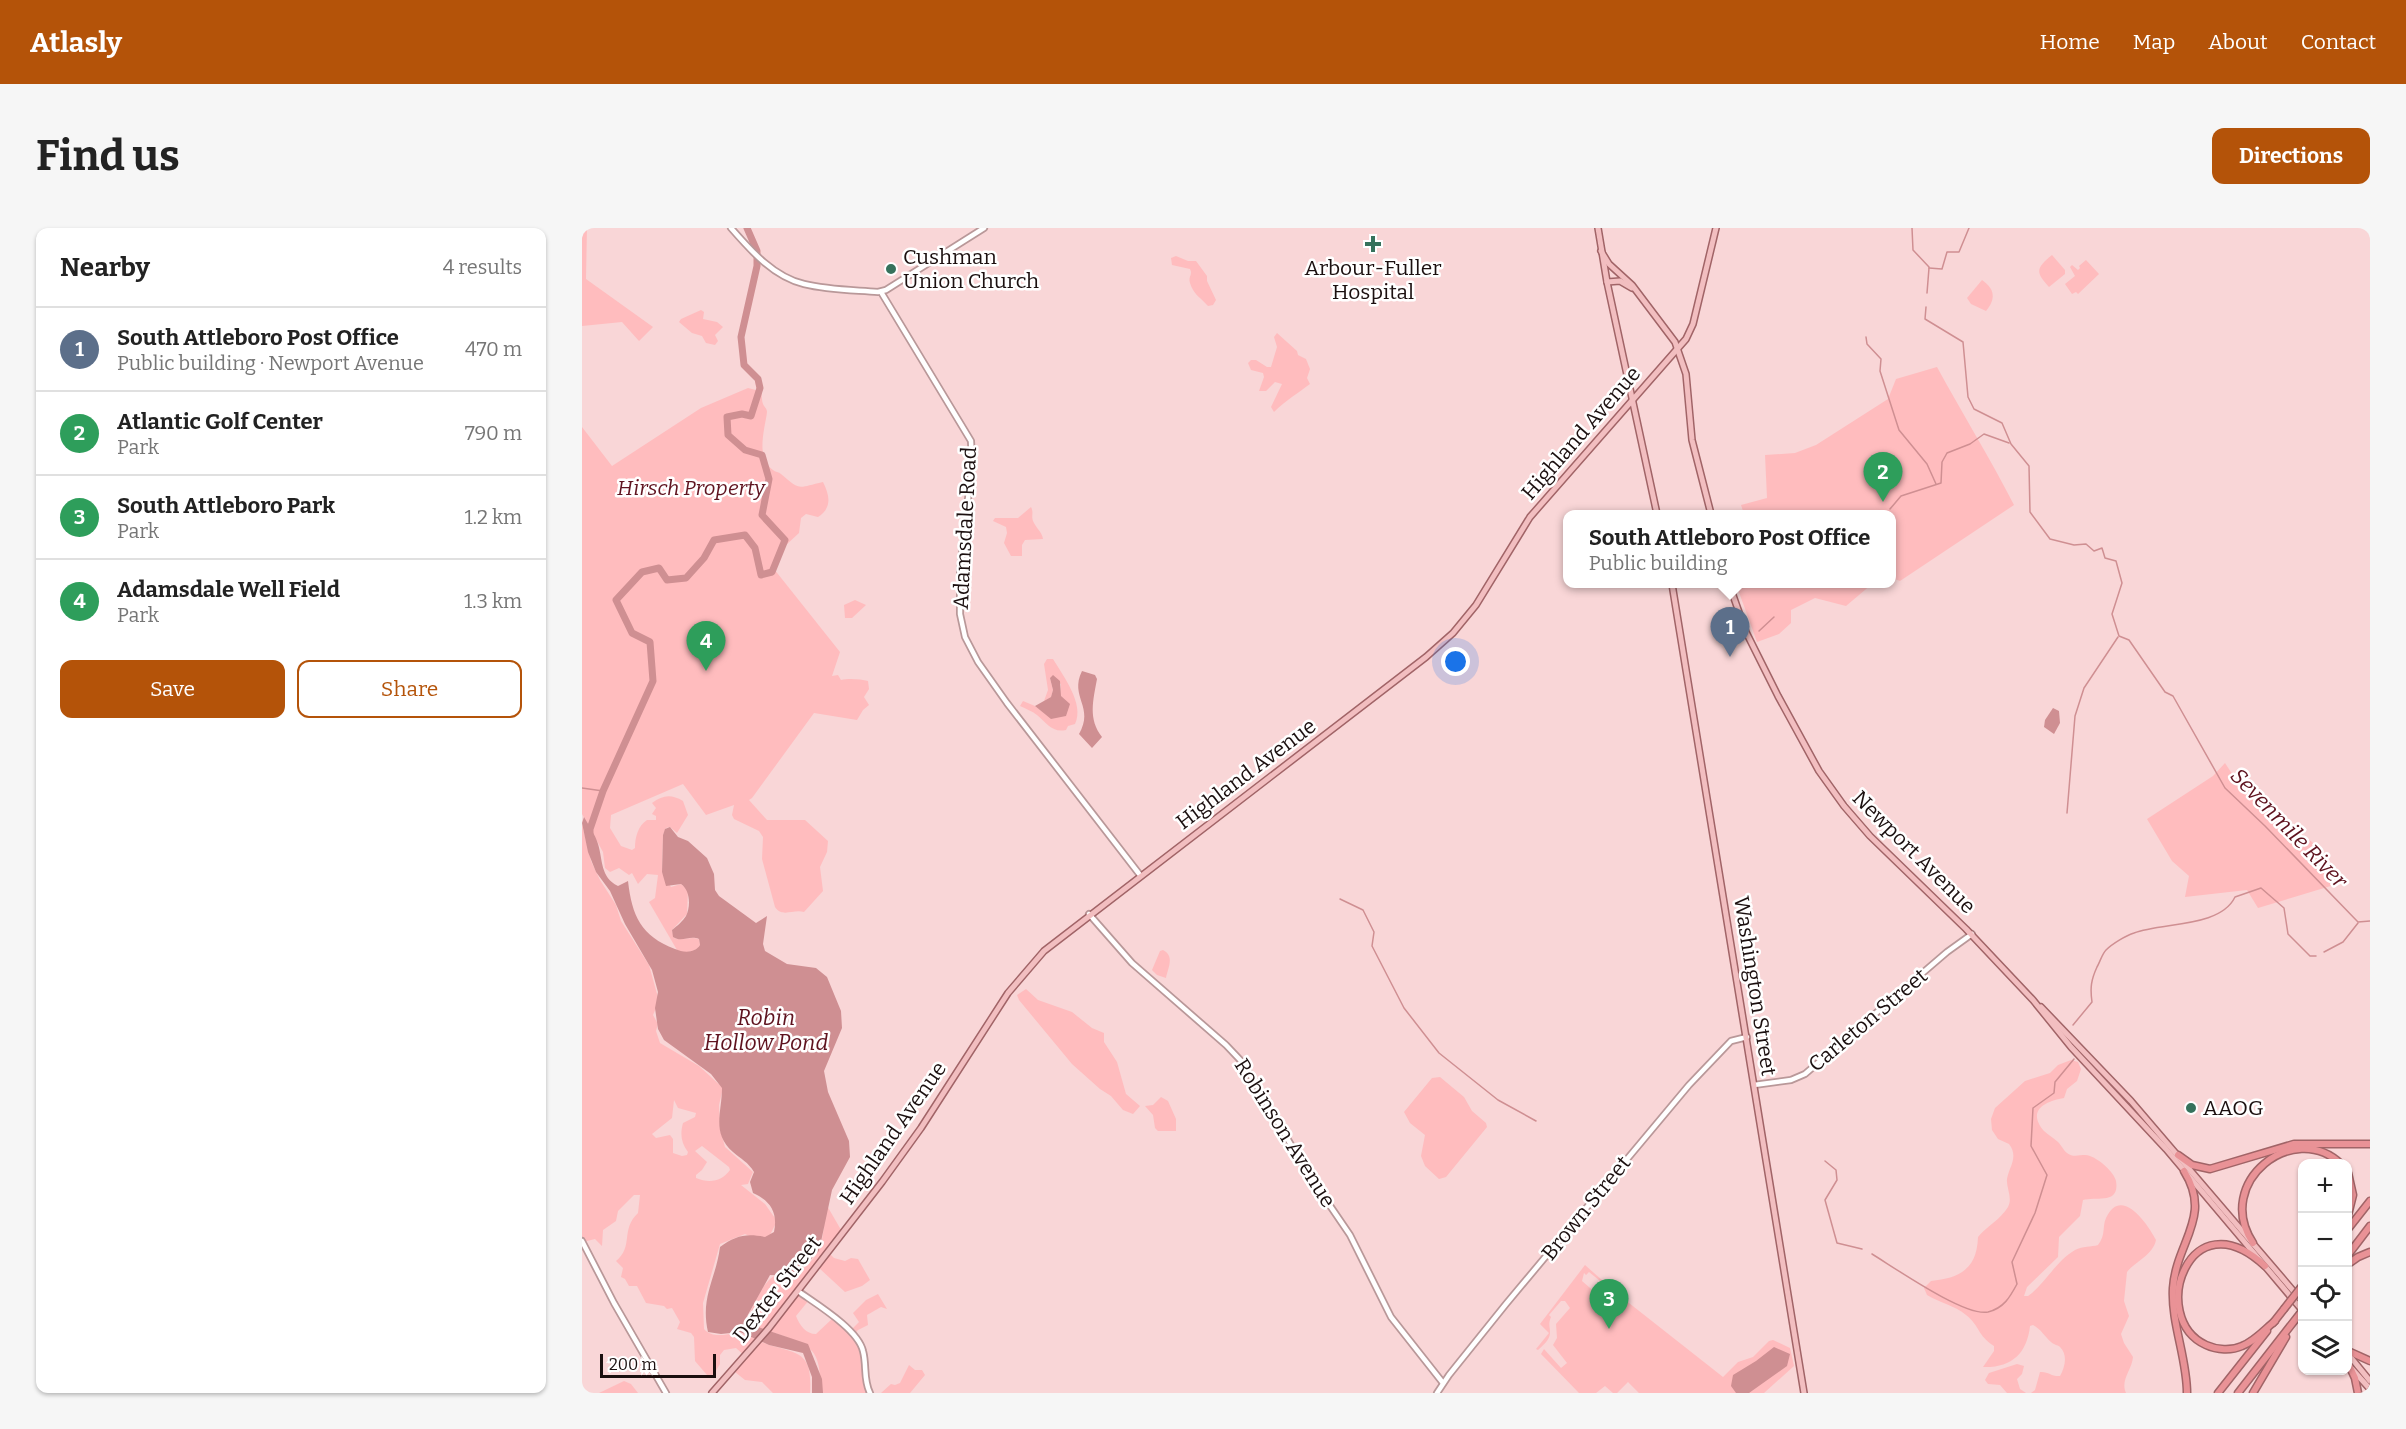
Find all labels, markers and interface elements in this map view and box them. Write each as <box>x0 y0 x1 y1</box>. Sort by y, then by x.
text: Atlasly <box>30 26 122 59</box>
text: Home <box>2040 29 2100 55</box>
text: Map <box>2133 29 2175 55</box>
text: About <box>2208 29 2268 55</box>
text: Contact <box>2301 29 2376 55</box>
button: Directions <box>2212 128 2370 184</box>
text: Find us <box>36 131 180 181</box>
marker: Arbour-Fuller Hospital <box>1364 235 1382 253</box>
place label: Cushman Union Church <box>903 244 1039 294</box>
text: Nearby <box>60 252 150 283</box>
text: 4 results <box>443 255 522 279</box>
place label: Arbour-Fuller Hospital <box>1305 255 1441 305</box>
marker: Cushman Union Church <box>884 262 898 276</box>
text: South Attleboro Post Office <box>117 324 399 351</box>
text: 1 <box>75 337 84 361</box>
text: 470 m <box>465 337 522 361</box>
text: Public building · Newport Avenue <box>117 351 424 375</box>
street label: Highland Avenue <box>1516 361 1646 505</box>
text: Atlantic Golf Center <box>117 408 323 435</box>
text: 2 <box>74 421 85 445</box>
text: 790 m <box>465 421 522 445</box>
text: Park <box>117 435 159 459</box>
street label: Adamsdale Road <box>948 446 982 610</box>
pin: 2 <box>1864 452 1902 502</box>
park label: Hirsch Property <box>617 475 766 501</box>
text: South Attleboro Park <box>117 492 335 519</box>
text: 3 <box>74 505 85 529</box>
text: 1.2 km <box>464 505 522 529</box>
popup <box>1563 510 1896 588</box>
text: Park <box>117 519 159 543</box>
text: South Attleboro Post Office <box>1589 524 1870 551</box>
text: Public building <box>1589 551 1728 575</box>
text: Adamsdale Well Field <box>117 576 340 603</box>
text: 4 <box>73 589 86 613</box>
text: 1.3 km <box>464 589 522 613</box>
text: Park <box>117 603 159 627</box>
pin: 1 <box>1710 608 1750 657</box>
pin: 4 <box>686 622 726 671</box>
your location <box>1441 647 1470 676</box>
button: Save <box>60 660 285 718</box>
button: Share <box>297 660 522 718</box>
street label: Highland Avenue <box>1171 713 1321 835</box>
water label: Sevenmile River <box>2225 762 2354 894</box>
street label: Newport Avenue <box>1847 785 1981 919</box>
street label: Washington Street <box>1728 894 1782 1078</box>
street label: Carleton Street <box>1803 962 1933 1077</box>
water label: Robin Hollow Pond <box>704 1004 828 1056</box>
street label: Robinson Avenue <box>1229 1054 1341 1212</box>
street label: Highland Avenue <box>834 1057 952 1209</box>
place label: AAOG <box>2203 1095 2263 1121</box>
marker: AAOG <box>2184 1101 2198 1115</box>
street label: Brown Street <box>1536 1150 1636 1266</box>
map controls <box>2298 1159 2352 1375</box>
button: + <box>2298 1159 2352 1213</box>
button: − <box>2298 1213 2352 1267</box>
street label: Dexter Street <box>727 1230 827 1348</box>
button: locate <box>2298 1267 2352 1321</box>
pin: 3 <box>1590 1280 1628 1329</box>
button: layers <box>2298 1321 2352 1375</box>
scale bar <box>600 1351 716 1378</box>
text: 200 m <box>609 1355 657 1374</box>

